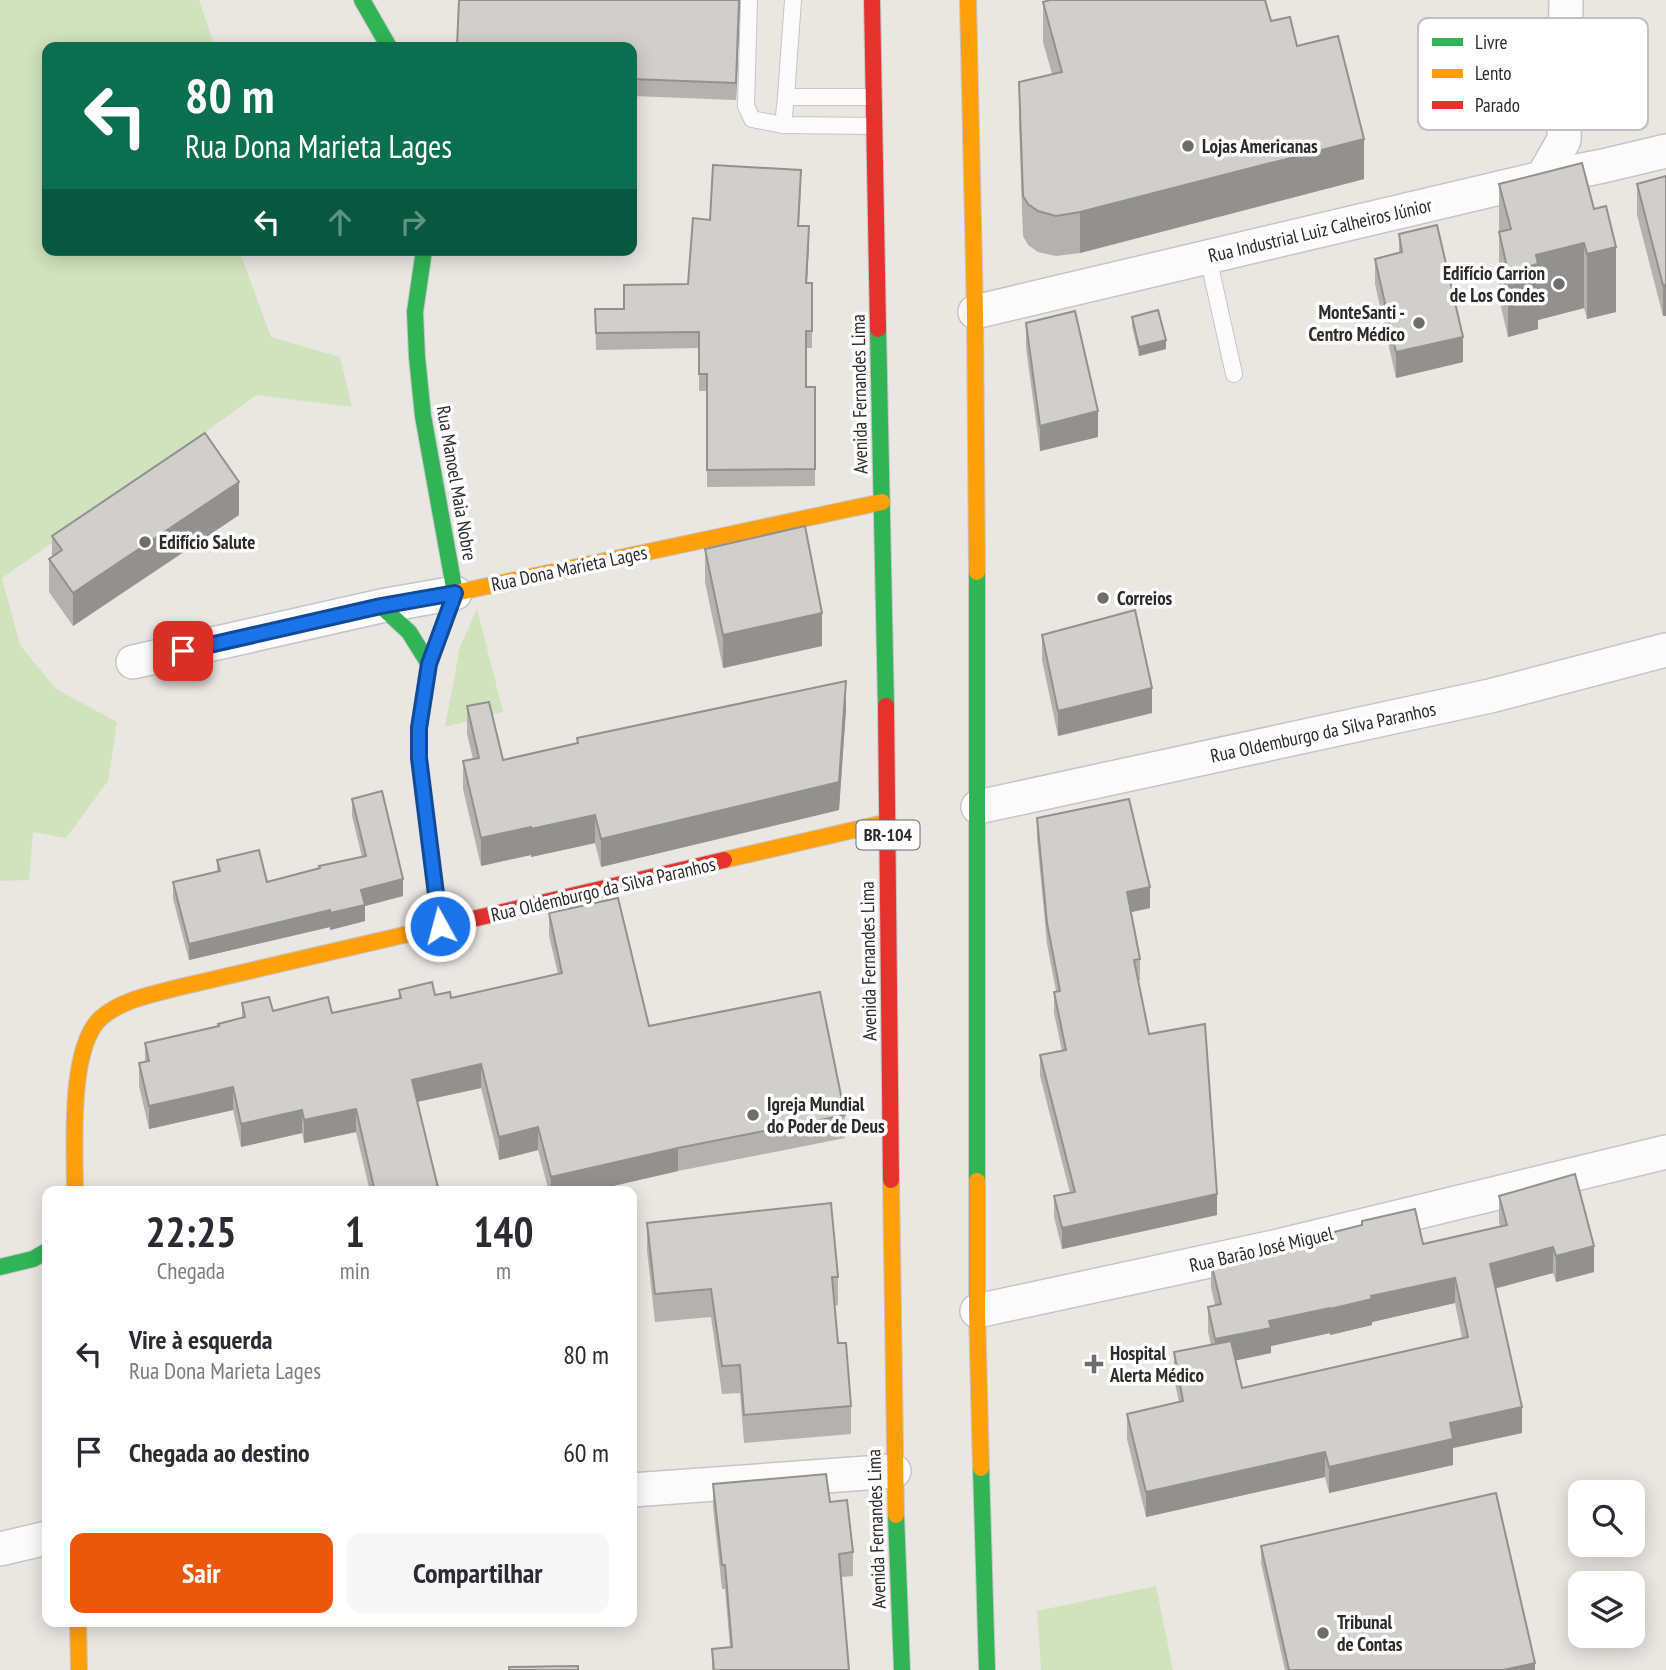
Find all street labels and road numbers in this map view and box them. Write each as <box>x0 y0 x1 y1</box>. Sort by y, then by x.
street label: Rua Industrial Luiz Calheiros Júnior <box>1206 192 1435 267</box>
street label: Avenida Fernandes Lima <box>846 314 872 474</box>
street label: Rua Manoel Maia Nobre <box>432 404 482 562</box>
street label: Rua Dona Marieta Lages <box>489 540 649 596</box>
street label: Rua Oldemburgo da Silva Paranhos <box>1208 696 1438 768</box>
road number: BR-104 <box>856 820 920 850</box>
street label: Rua Oldemburgo da Silva Paranhos <box>488 851 718 927</box>
street label: Avenida Fernandes Lima <box>855 881 881 1041</box>
street label: Rua Barão José Miguel <box>1187 1221 1336 1277</box>
street label: Avenida Fernandes Lima <box>861 1449 891 1609</box>

